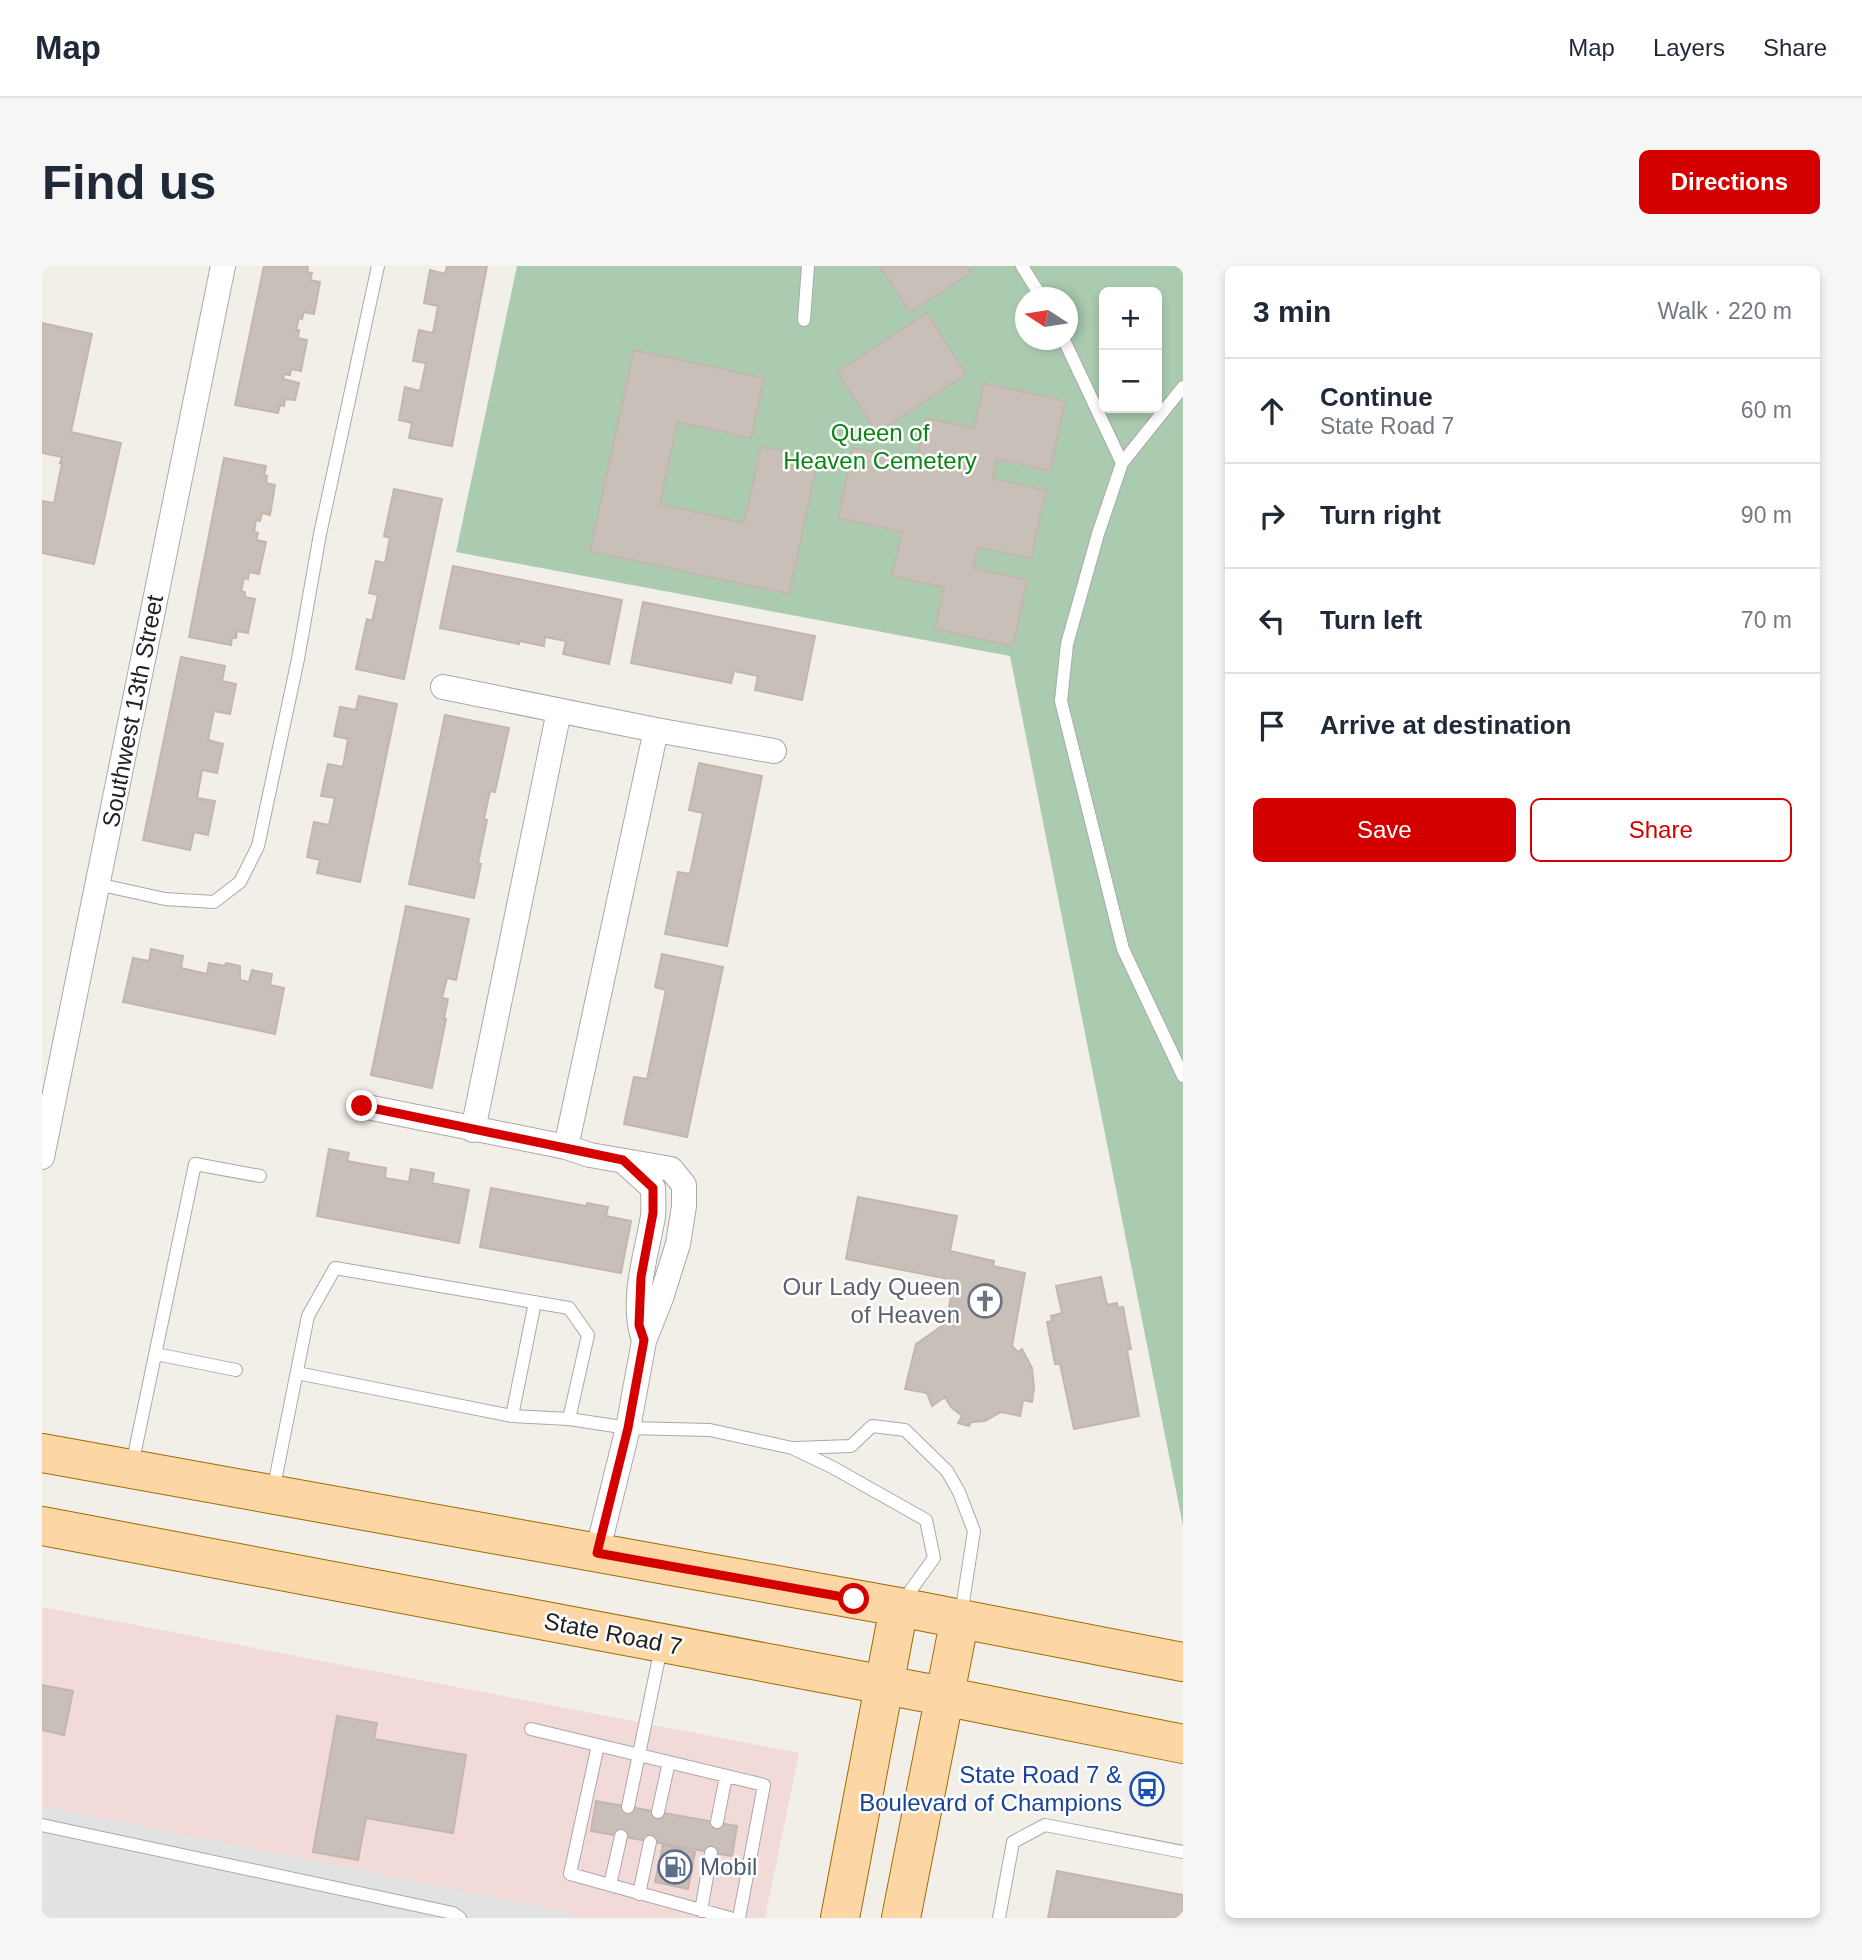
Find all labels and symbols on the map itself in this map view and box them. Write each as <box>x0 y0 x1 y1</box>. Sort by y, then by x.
north arrow <box>1015 287 1078 350</box>
park label: Queen of Heaven Cemetery <box>783 419 977 474</box>
street label: Southwest 13th Street <box>97 592 168 829</box>
route end <box>346 1090 377 1121</box>
place label: Our Lady Queen of Heaven <box>783 1273 960 1328</box>
church icon: Our Lady Queen of Heaven <box>966 1282 1004 1320</box>
route start <box>838 1583 869 1614</box>
street label: State Road 7 <box>542 1607 684 1660</box>
place label: State Road 7 & Boulevard of Champions <box>859 1761 1122 1816</box>
bus stop icon: State Road 7 & Boulevard of Champions <box>1128 1770 1166 1808</box>
fuel station icon: Mobil <box>656 1848 694 1886</box>
place label: Mobil <box>700 1853 757 1880</box>

